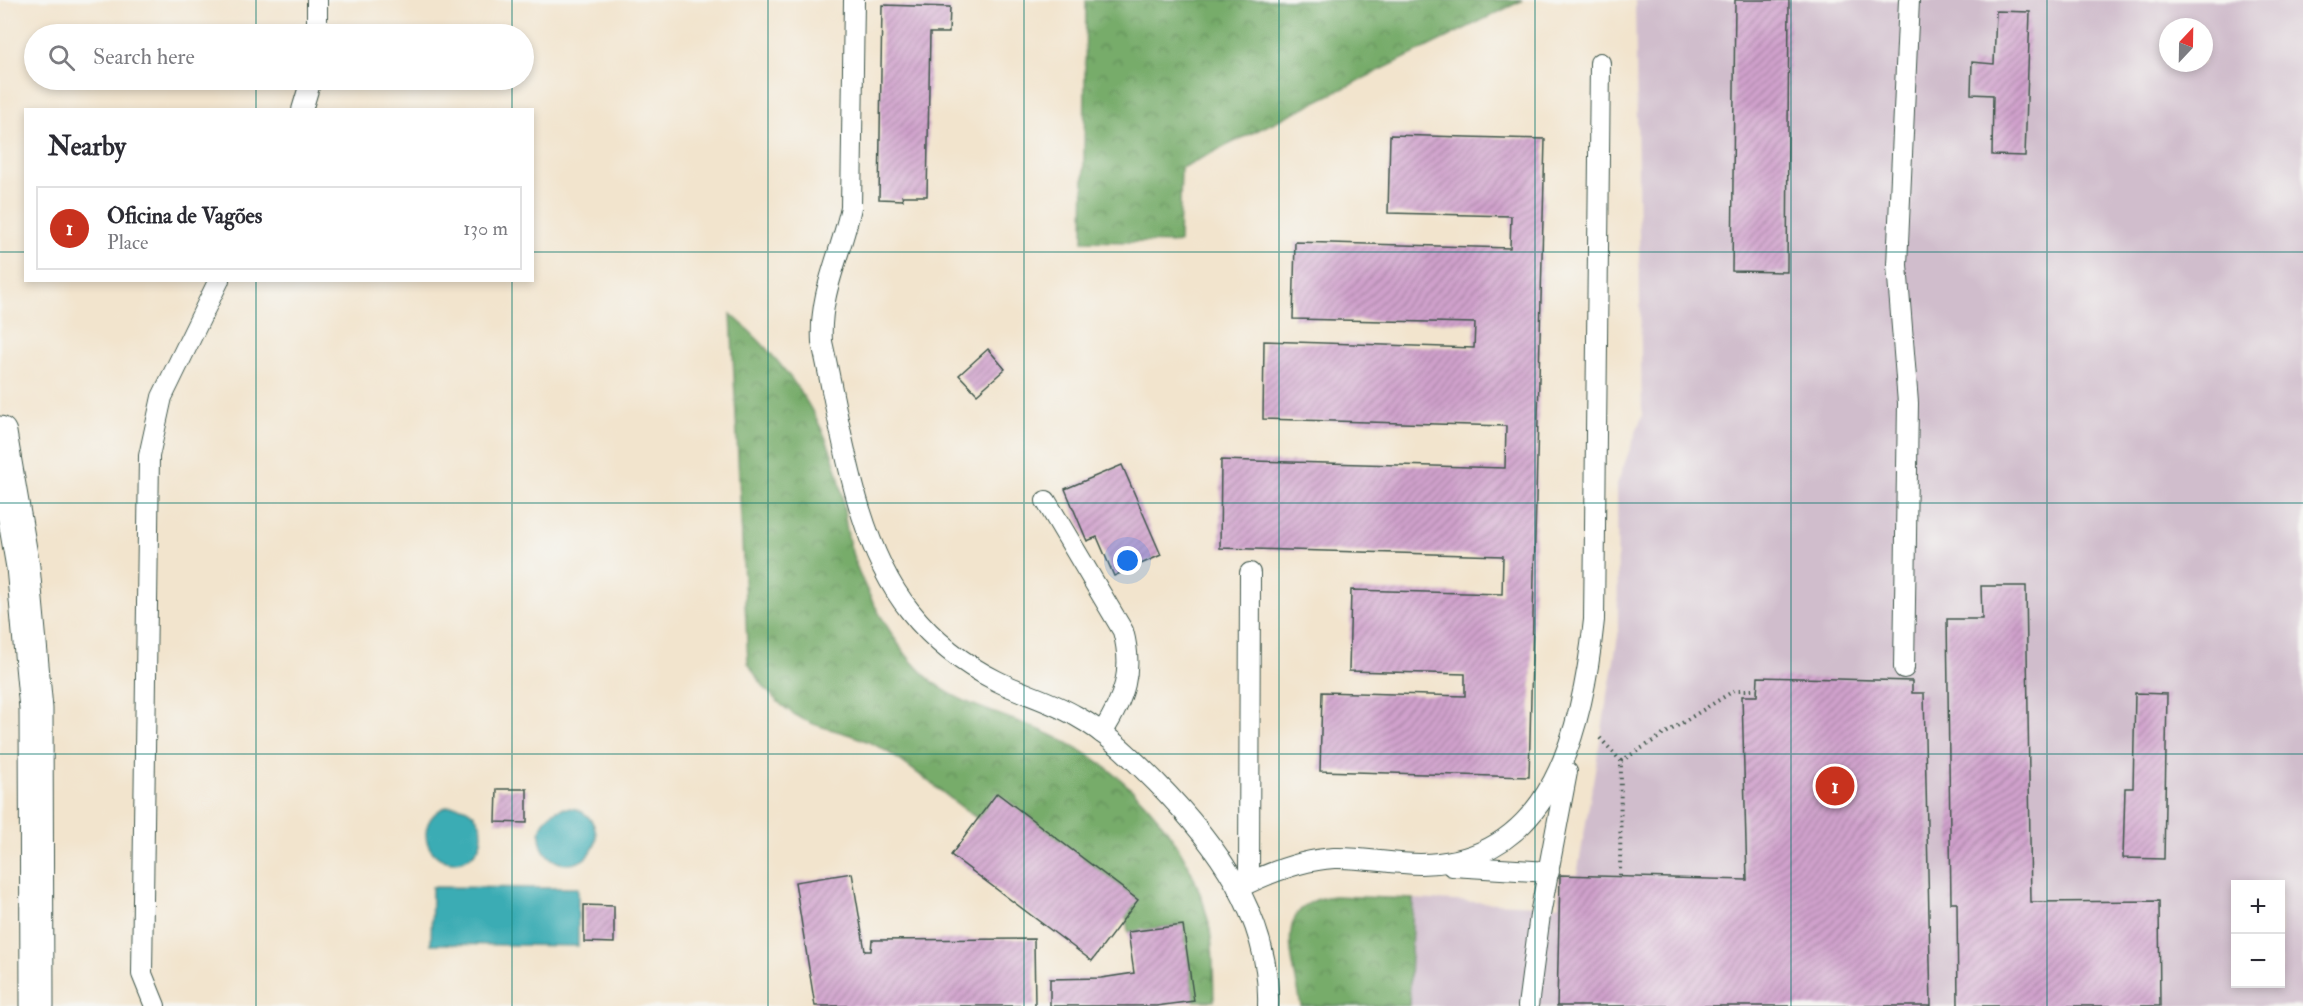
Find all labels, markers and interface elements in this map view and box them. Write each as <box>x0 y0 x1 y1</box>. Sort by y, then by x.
north arrow <box>2159 18 2213 72</box>
search box <box>24 24 534 90</box>
icon: search <box>45 41 78 74</box>
text: Search here <box>93 43 195 71</box>
text: Nearby <box>48 131 126 163</box>
text: Oficina de Vagões <box>107 202 262 230</box>
text: 1 <box>66 216 73 241</box>
text: 130 m <box>463 216 508 241</box>
text: Place <box>107 230 148 255</box>
your location <box>1113 546 1142 575</box>
pin: 1 <box>1816 764 1854 808</box>
map controls <box>2231 880 2285 988</box>
button: + <box>2231 880 2285 934</box>
button: − <box>2231 934 2285 988</box>

